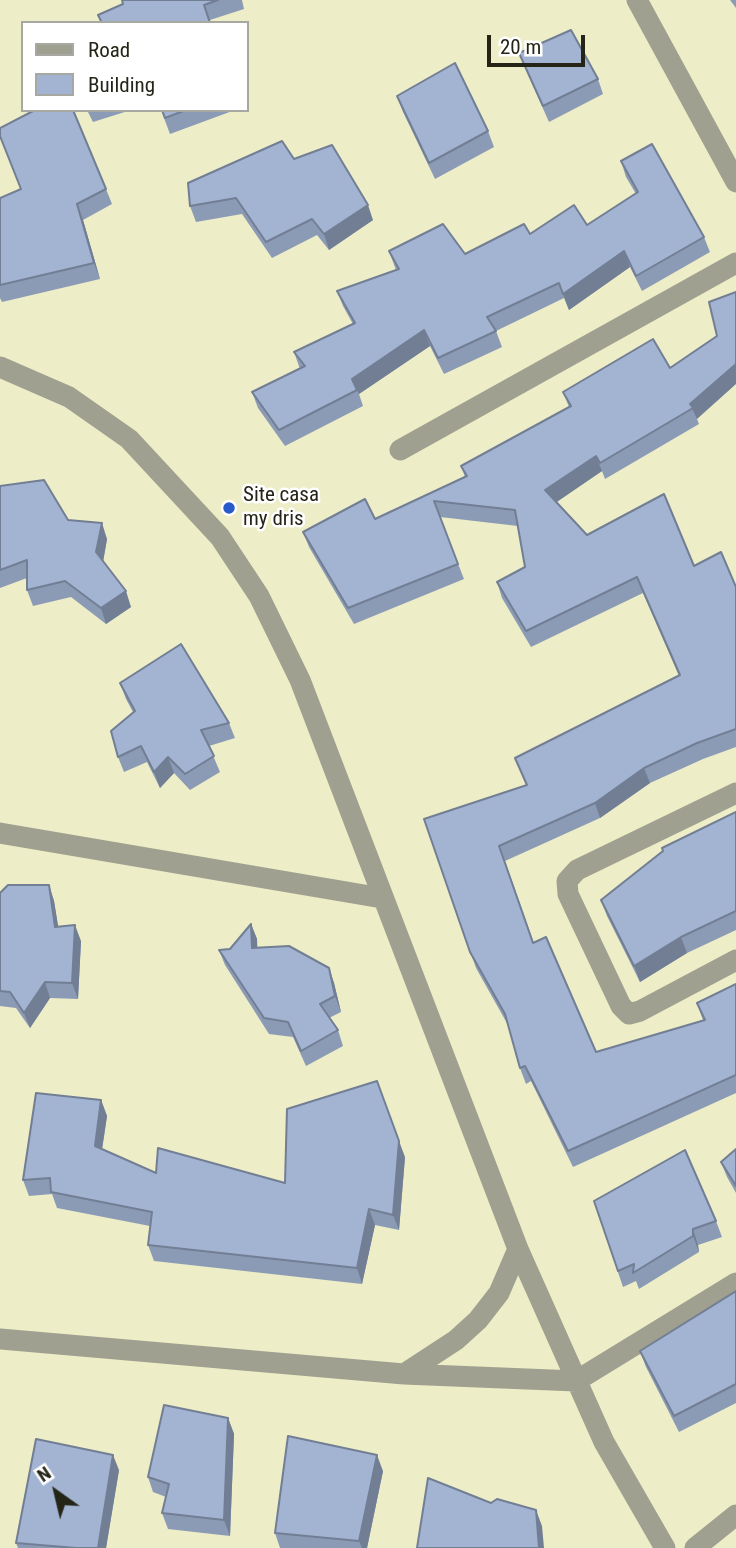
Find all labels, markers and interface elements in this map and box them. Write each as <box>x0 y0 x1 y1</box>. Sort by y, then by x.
legend <box>21 21 248 112</box>
scale bar <box>491 21 589 65</box>
text: 20 m <box>500 35 541 59</box>
text: Road <box>88 38 130 62</box>
text: Building <box>88 73 155 97</box>
place label: Site casa my dris <box>243 483 319 533</box>
marker: Site casa my dris <box>221 500 237 516</box>
north arrow <box>21 1457 91 1527</box>
text: N <box>33 1461 55 1487</box>

